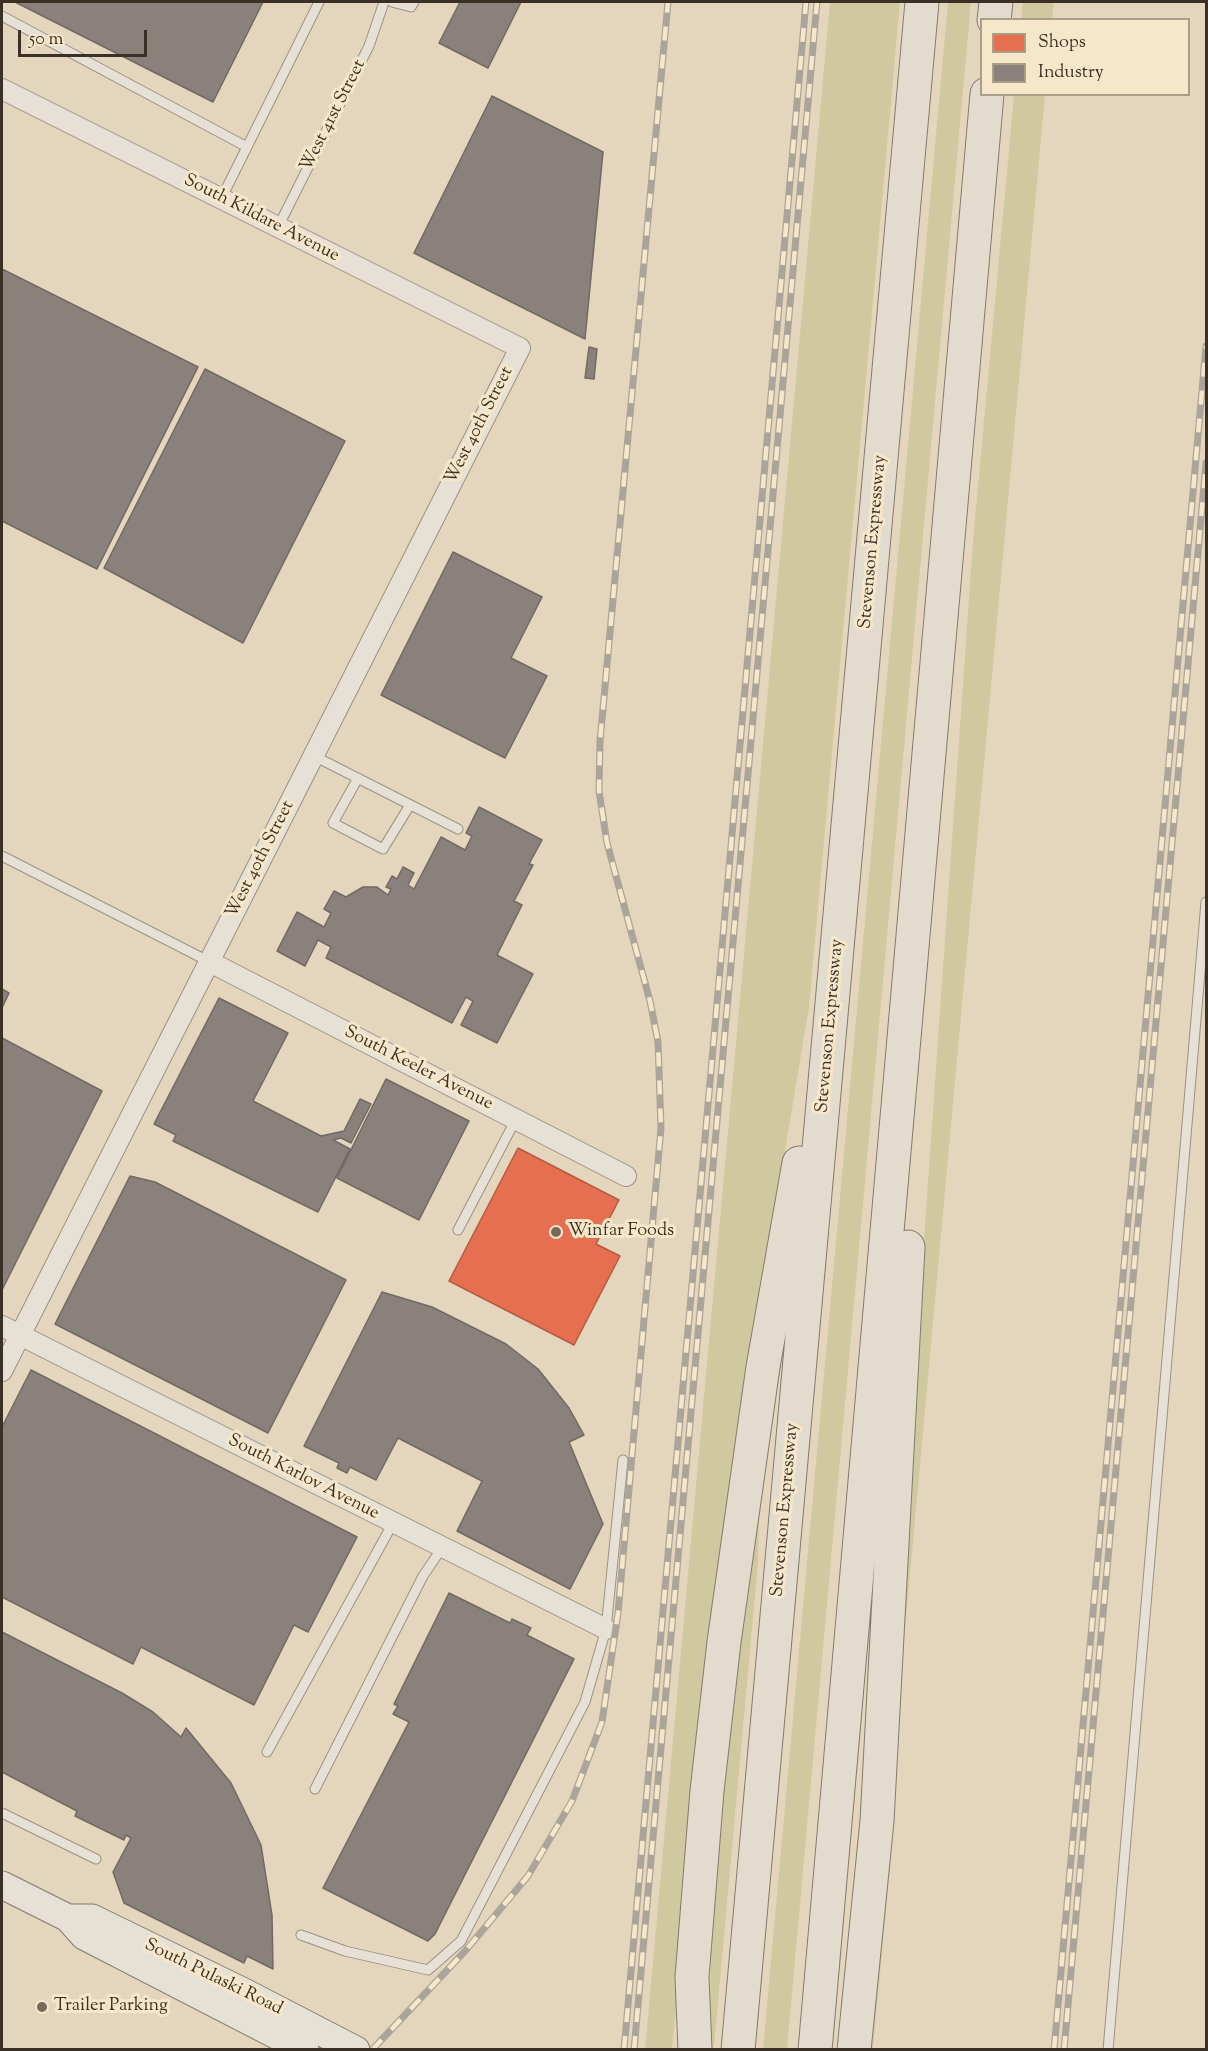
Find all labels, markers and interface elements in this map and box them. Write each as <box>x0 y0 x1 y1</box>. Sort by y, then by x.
scale bar <box>21 18 150 56</box>
legend <box>980 18 1190 96</box>
text: 50 m <box>29 27 63 53</box>
text: Shops <box>1038 30 1086 56</box>
street label: West 41st Street <box>297 57 371 175</box>
text: Industry <box>1038 60 1104 86</box>
street label: South Kildare Avenue <box>180 170 342 268</box>
street label: West 40th Street <box>441 364 519 488</box>
street label: Stevenson Expressway <box>856 454 892 630</box>
street label: West 40th Street <box>222 798 300 922</box>
street label: Stevenson Expressway <box>813 938 849 1114</box>
street label: South Keeler Avenue <box>340 1022 496 1116</box>
place label: Winfar Foods <box>568 1221 674 1243</box>
marker: Winfar Foods <box>549 1225 563 1239</box>
street label: Stevenson Expressway <box>768 1422 804 1598</box>
street label: South Karlov Avenue <box>224 1431 382 1525</box>
street label: South Pulaski Road <box>140 1935 286 2021</box>
place label: Trailer Parking <box>54 1996 168 2018</box>
marker: Trailer Parking <box>35 2000 49 2014</box>

